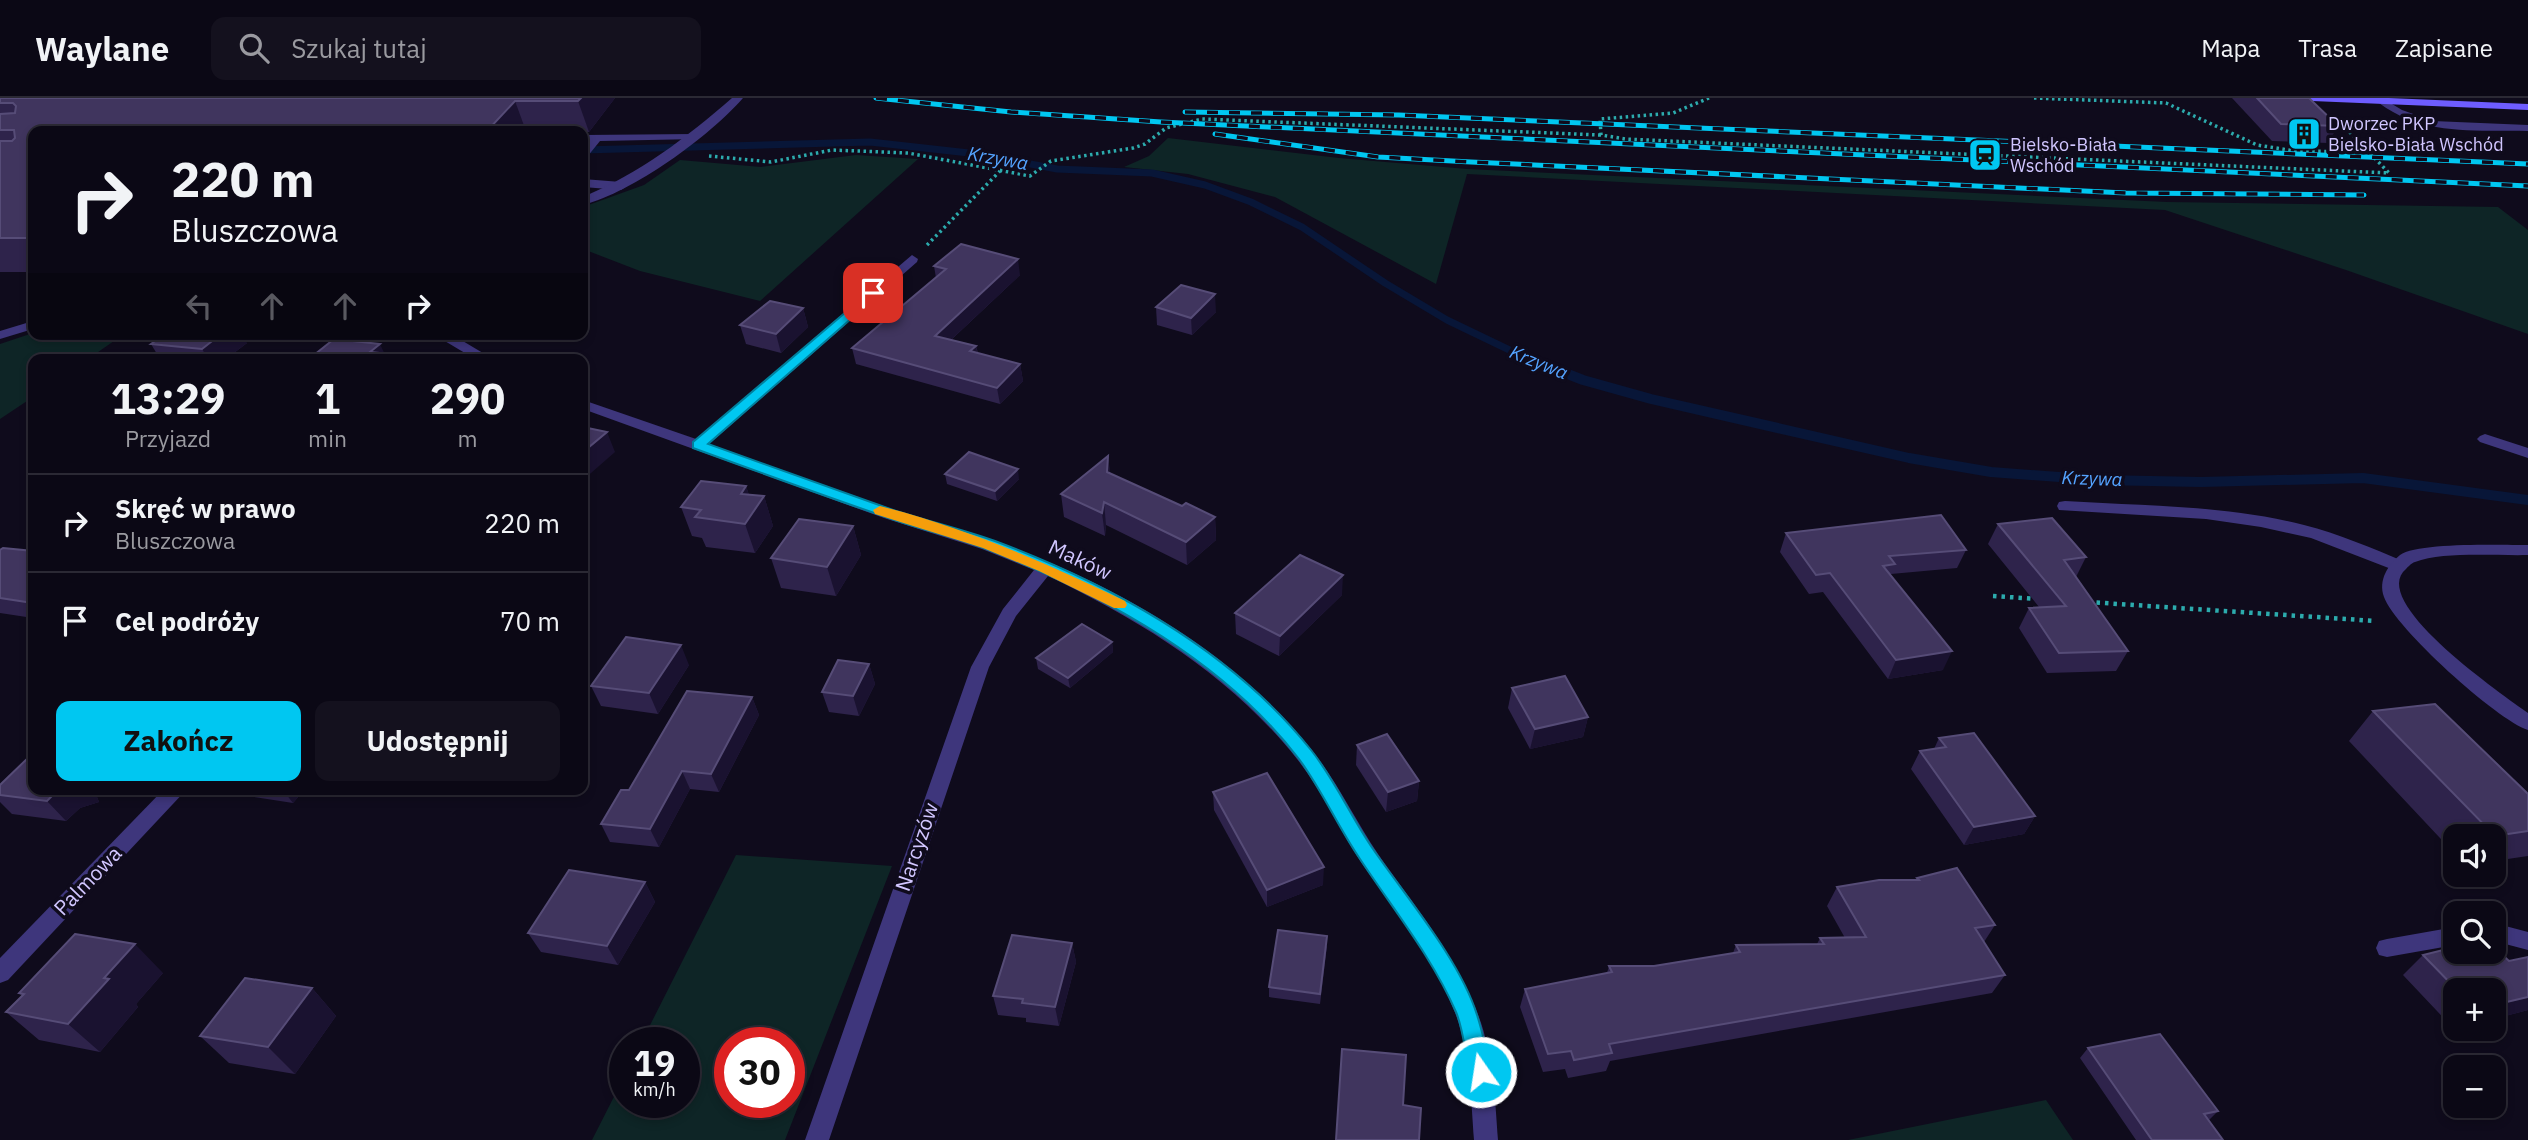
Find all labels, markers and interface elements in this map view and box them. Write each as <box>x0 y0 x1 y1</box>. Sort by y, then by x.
search box <box>211 17 701 80</box>
text: Waylane <box>35 27 169 70</box>
icon: search <box>235 29 273 67</box>
text: Szukaj tutaj <box>291 31 427 65</box>
text: Mapa <box>2201 32 2260 64</box>
text: Trasa <box>2298 32 2357 64</box>
text: Zapisane <box>2395 32 2493 64</box>
place label: Dworzec PKP Bielsko-Biała Wschód <box>2328 112 2504 156</box>
building icon: Dworzec PKP Bielsko-Biała Wschód <box>2285 115 2323 153</box>
place label: Bielsko-Biała Wschód <box>2010 133 2117 177</box>
station icon: Bielsko-Biała Wschód <box>1966 136 2004 174</box>
water label: Krzywa <box>966 141 1030 175</box>
text: 220 m <box>171 147 315 210</box>
icon: right <box>56 154 147 245</box>
text: Bluszczowa <box>171 209 338 251</box>
pin <box>843 263 903 323</box>
icon: arrive <box>854 274 892 312</box>
icon: left <box>180 287 218 325</box>
icon: ahead <box>253 287 291 325</box>
icon: ahead <box>326 287 364 325</box>
icon: right <box>399 287 437 325</box>
water label: Krzywa <box>1506 339 1572 385</box>
text: 13:29 <box>111 371 225 426</box>
text: 1 <box>315 371 340 426</box>
text: 290 <box>430 371 505 426</box>
text: Przyjazd <box>125 423 211 453</box>
text: min <box>308 423 347 453</box>
text: m <box>457 423 478 453</box>
water label: Krzywa <box>2061 465 2123 491</box>
text: Skręć w prawo <box>115 491 296 525</box>
icon: right <box>56 504 94 542</box>
text: 220 m <box>484 506 560 540</box>
text: Bluszczowa <box>115 525 235 555</box>
street label: Maków <box>1044 532 1117 586</box>
icon: arrive <box>56 602 94 640</box>
text: Cel podróży <box>115 604 259 638</box>
text: 70 m <box>500 604 560 638</box>
button: Zakończ <box>56 701 301 781</box>
button: Udostępnij <box>315 701 560 781</box>
street label: Narcyzów <box>888 799 944 895</box>
map controls <box>2443 824 2506 1118</box>
button: sound <box>2443 824 2506 887</box>
street label: Palmowa <box>47 839 127 921</box>
button: search <box>2443 901 2506 964</box>
button: + <box>2443 978 2506 1041</box>
speed limit sign: 30 <box>714 1027 805 1118</box>
position arrow <box>1444 1035 1518 1109</box>
text: 19 <box>633 1040 676 1086</box>
button: − <box>2443 1055 2506 1118</box>
text: km/h <box>633 1078 676 1101</box>

